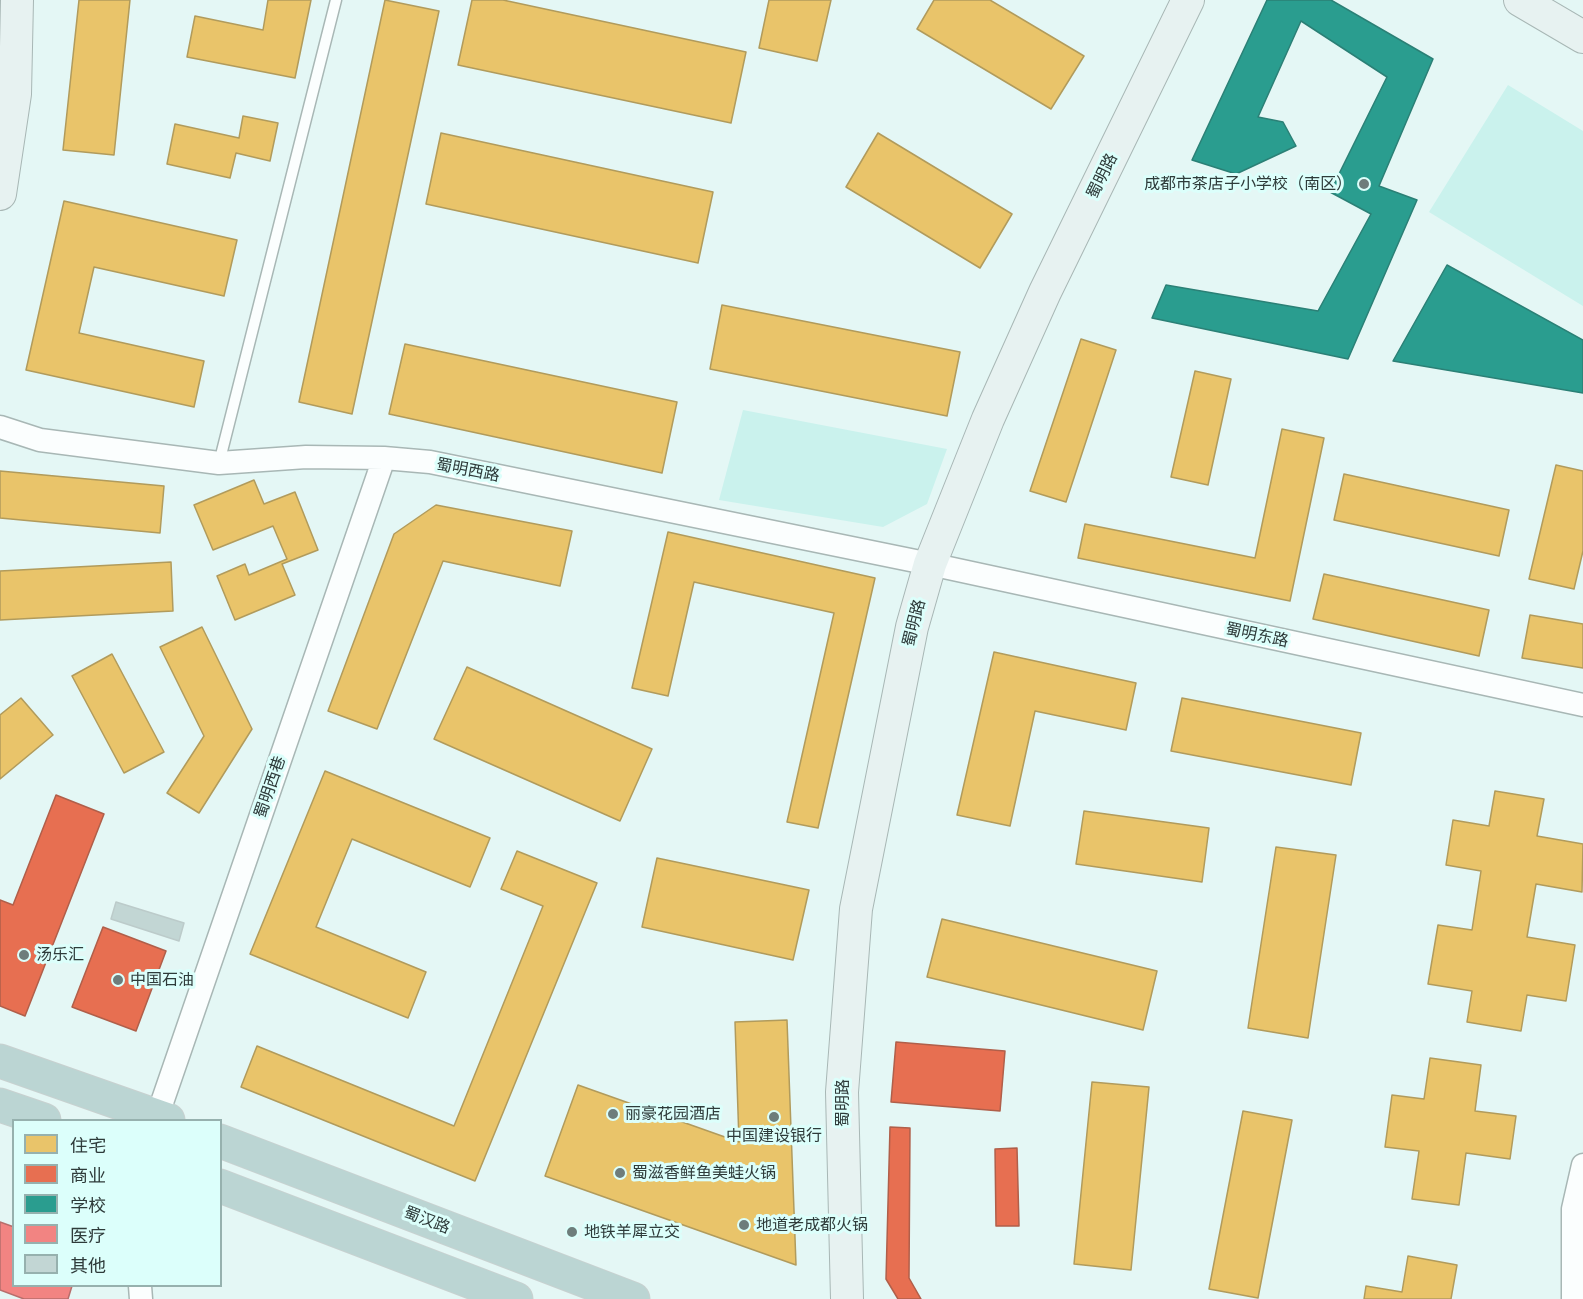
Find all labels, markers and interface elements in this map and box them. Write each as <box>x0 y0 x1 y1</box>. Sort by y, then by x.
street label: 蜀明路 <box>1083 150 1121 202</box>
place label: 成都市茶店子小学校（南区） <box>1144 174 1352 194</box>
marker: 成都市茶店子小学校（南区） <box>1357 177 1371 191</box>
street label: 蜀明西路 <box>435 454 501 486</box>
street label: 蜀明路 <box>899 597 929 649</box>
street label: 蜀明东路 <box>1224 619 1290 651</box>
street label: 蜀明西巷 <box>251 754 289 820</box>
place label: 汤乐汇 <box>36 945 84 965</box>
marker: 汤乐汇 <box>17 948 31 962</box>
place label: 中国石油 <box>130 970 194 990</box>
marker: 中国石油 <box>111 973 125 987</box>
street label: 蜀明路 <box>833 1079 853 1127</box>
place label: 丽豪花园酒店 <box>625 1104 721 1124</box>
marker: 丽豪花园酒店 <box>606 1107 620 1121</box>
marker: 中国建设银行 <box>767 1110 781 1124</box>
legend <box>12 1119 222 1287</box>
place label: 中国建设银行 <box>726 1126 822 1146</box>
text: 住宅 <box>70 1134 106 1156</box>
place label: 蜀滋香鲜鱼美蛙火锅 <box>632 1163 776 1183</box>
text: 商业 <box>70 1164 106 1186</box>
marker: 蜀滋香鲜鱼美蛙火锅 <box>613 1166 627 1180</box>
text: 学校 <box>70 1194 106 1216</box>
street label: 蜀汉路 <box>401 1202 453 1238</box>
place label: 地道老成都火锅 <box>756 1215 868 1235</box>
marker: 地道老成都火锅 <box>737 1218 751 1232</box>
place label: 地铁羊犀立交 <box>584 1222 680 1242</box>
text: 医疗 <box>70 1224 106 1246</box>
marker: 地铁羊犀立交 <box>565 1225 579 1239</box>
text: 其他 <box>70 1254 106 1276</box>

